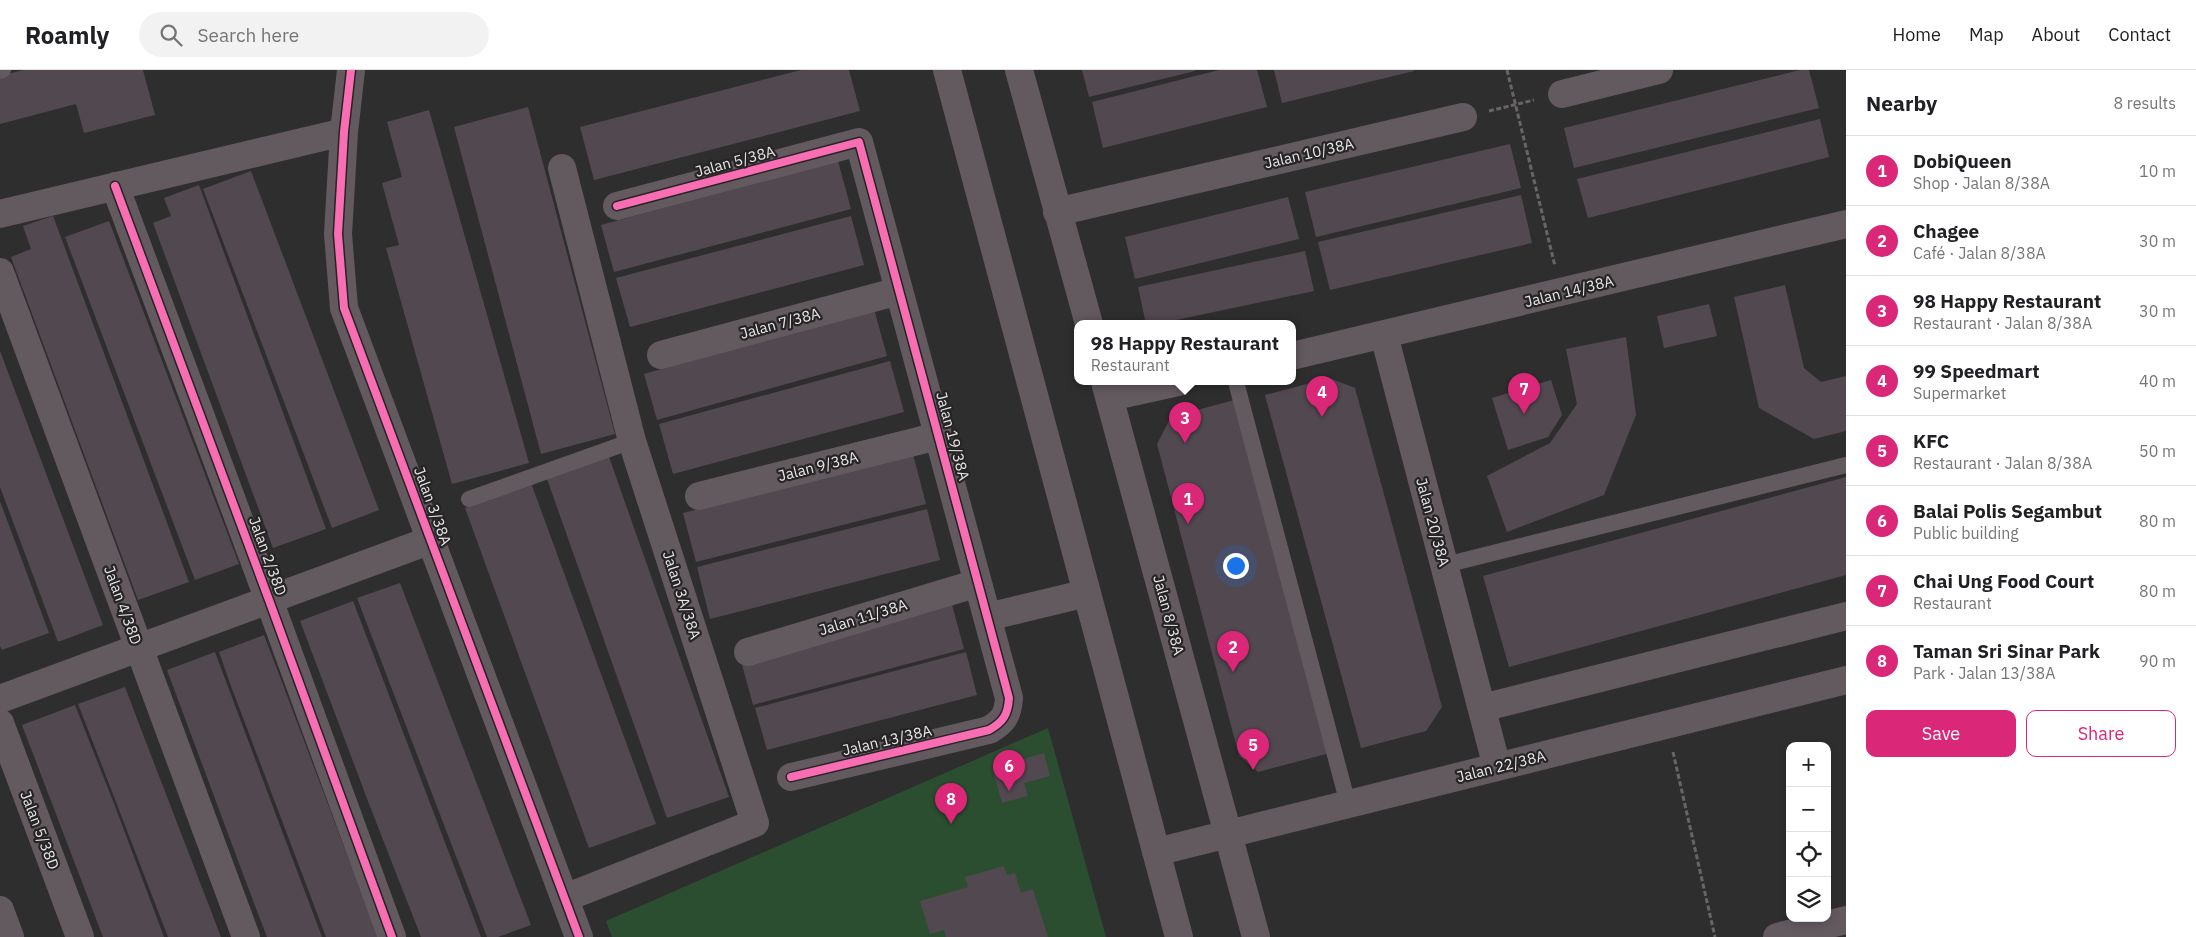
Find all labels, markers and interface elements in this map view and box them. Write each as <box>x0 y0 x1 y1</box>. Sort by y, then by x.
search box <box>139 12 489 57</box>
text: Roamly <box>25 19 109 51</box>
icon: search <box>157 21 185 49</box>
text: Search here <box>197 23 299 47</box>
text: Home <box>1893 23 1941 46</box>
text: Map <box>1969 23 2004 46</box>
text: About <box>2032 23 2080 46</box>
text: Contact <box>2108 23 2171 46</box>
text: Nearby <box>1866 89 1937 117</box>
text: 8 results <box>2113 93 2176 113</box>
street label: Jalan 10/38A <box>1262 133 1356 173</box>
street label: Jalan 5/38A <box>693 141 778 181</box>
text: DobiQueen <box>1913 149 2012 173</box>
text: 1 <box>1877 161 1887 181</box>
text: 10 m <box>2139 161 2176 181</box>
text: Shop · Jalan 8/38A <box>1913 173 2050 193</box>
text: Chagee <box>1913 219 1979 243</box>
text: 2 <box>1877 231 1887 251</box>
text: 30 m <box>2139 231 2176 251</box>
text: Café · Jalan 8/38A <box>1913 243 2046 263</box>
street label: Jalan 14/38A <box>1522 271 1616 311</box>
text: 98 Happy Restaurant <box>1913 289 2101 313</box>
text: 3 <box>1877 301 1887 321</box>
text: 30 m <box>2139 301 2176 321</box>
street label: Jalan 7/38A <box>738 303 823 343</box>
text: Restaurant · Jalan 8/38A <box>1913 313 2092 333</box>
popup <box>1074 320 1296 385</box>
text: 98 Happy Restaurant <box>1091 331 1279 355</box>
text: Restaurant <box>1091 355 1170 375</box>
text: 99 Speedmart <box>1913 359 2039 383</box>
text: 4 <box>1877 371 1887 391</box>
text: 40 m <box>2139 371 2176 391</box>
pin: 7 <box>1508 373 1540 414</box>
pin: 4 <box>1306 376 1338 417</box>
text: Supermarket <box>1913 383 2006 403</box>
street label: Jalan 19/38A <box>932 390 974 483</box>
pin: 3 <box>1169 402 1201 443</box>
text: KFC <box>1913 429 1949 453</box>
text: 5 <box>1877 441 1887 461</box>
text: 50 m <box>2139 441 2176 461</box>
street label: Jalan 9/38A <box>776 447 861 485</box>
text: Restaurant · Jalan 8/38A <box>1913 453 2092 473</box>
street label: Jalan 3/38A <box>410 464 456 548</box>
street label: Jalan 20/38A <box>1412 476 1454 569</box>
pin: 1 <box>1172 483 1204 524</box>
text: Balai Polis Segambut <box>1913 499 2102 523</box>
text: 6 <box>1877 511 1887 531</box>
text: 80 m <box>2139 511 2176 531</box>
street label: Jalan 2/38D <box>245 514 291 598</box>
text: Public building <box>1913 523 2019 543</box>
street label: Jalan 3A/38A <box>659 548 705 642</box>
your location <box>1223 553 1249 579</box>
street label: Jalan 4/38D <box>100 563 146 647</box>
text: Chai Ung Food Court <box>1913 569 2094 593</box>
street label: Jalan 8/38A <box>1149 573 1189 658</box>
text: 7 <box>1877 581 1887 601</box>
text: 80 m <box>2139 581 2176 601</box>
text: Restaurant <box>1913 593 1992 613</box>
street label: Jalan 11/38A <box>817 594 910 639</box>
pin: 2 <box>1217 631 1249 672</box>
text: Taman Sri Sinar Park <box>1913 639 2100 663</box>
text: 8 <box>1877 651 1887 671</box>
text: 90 m <box>2139 651 2176 671</box>
text: Park · Jalan 13/38A <box>1913 663 2055 683</box>
button: Save <box>1866 710 2016 757</box>
button: Share <box>2026 710 2176 757</box>
street label: Jalan 13/38A <box>840 720 934 760</box>
pin: 5 <box>1237 729 1269 770</box>
map controls <box>1786 742 1831 922</box>
button: + <box>1786 742 1831 787</box>
street label: Jalan 22/38A <box>1454 746 1548 786</box>
pin: 6 <box>993 750 1025 791</box>
pin: 8 <box>935 783 967 824</box>
button: − <box>1786 787 1831 832</box>
street label: Jalan 5/38D <box>16 788 64 872</box>
button: locate <box>1786 832 1831 877</box>
button: layers <box>1786 877 1831 922</box>

